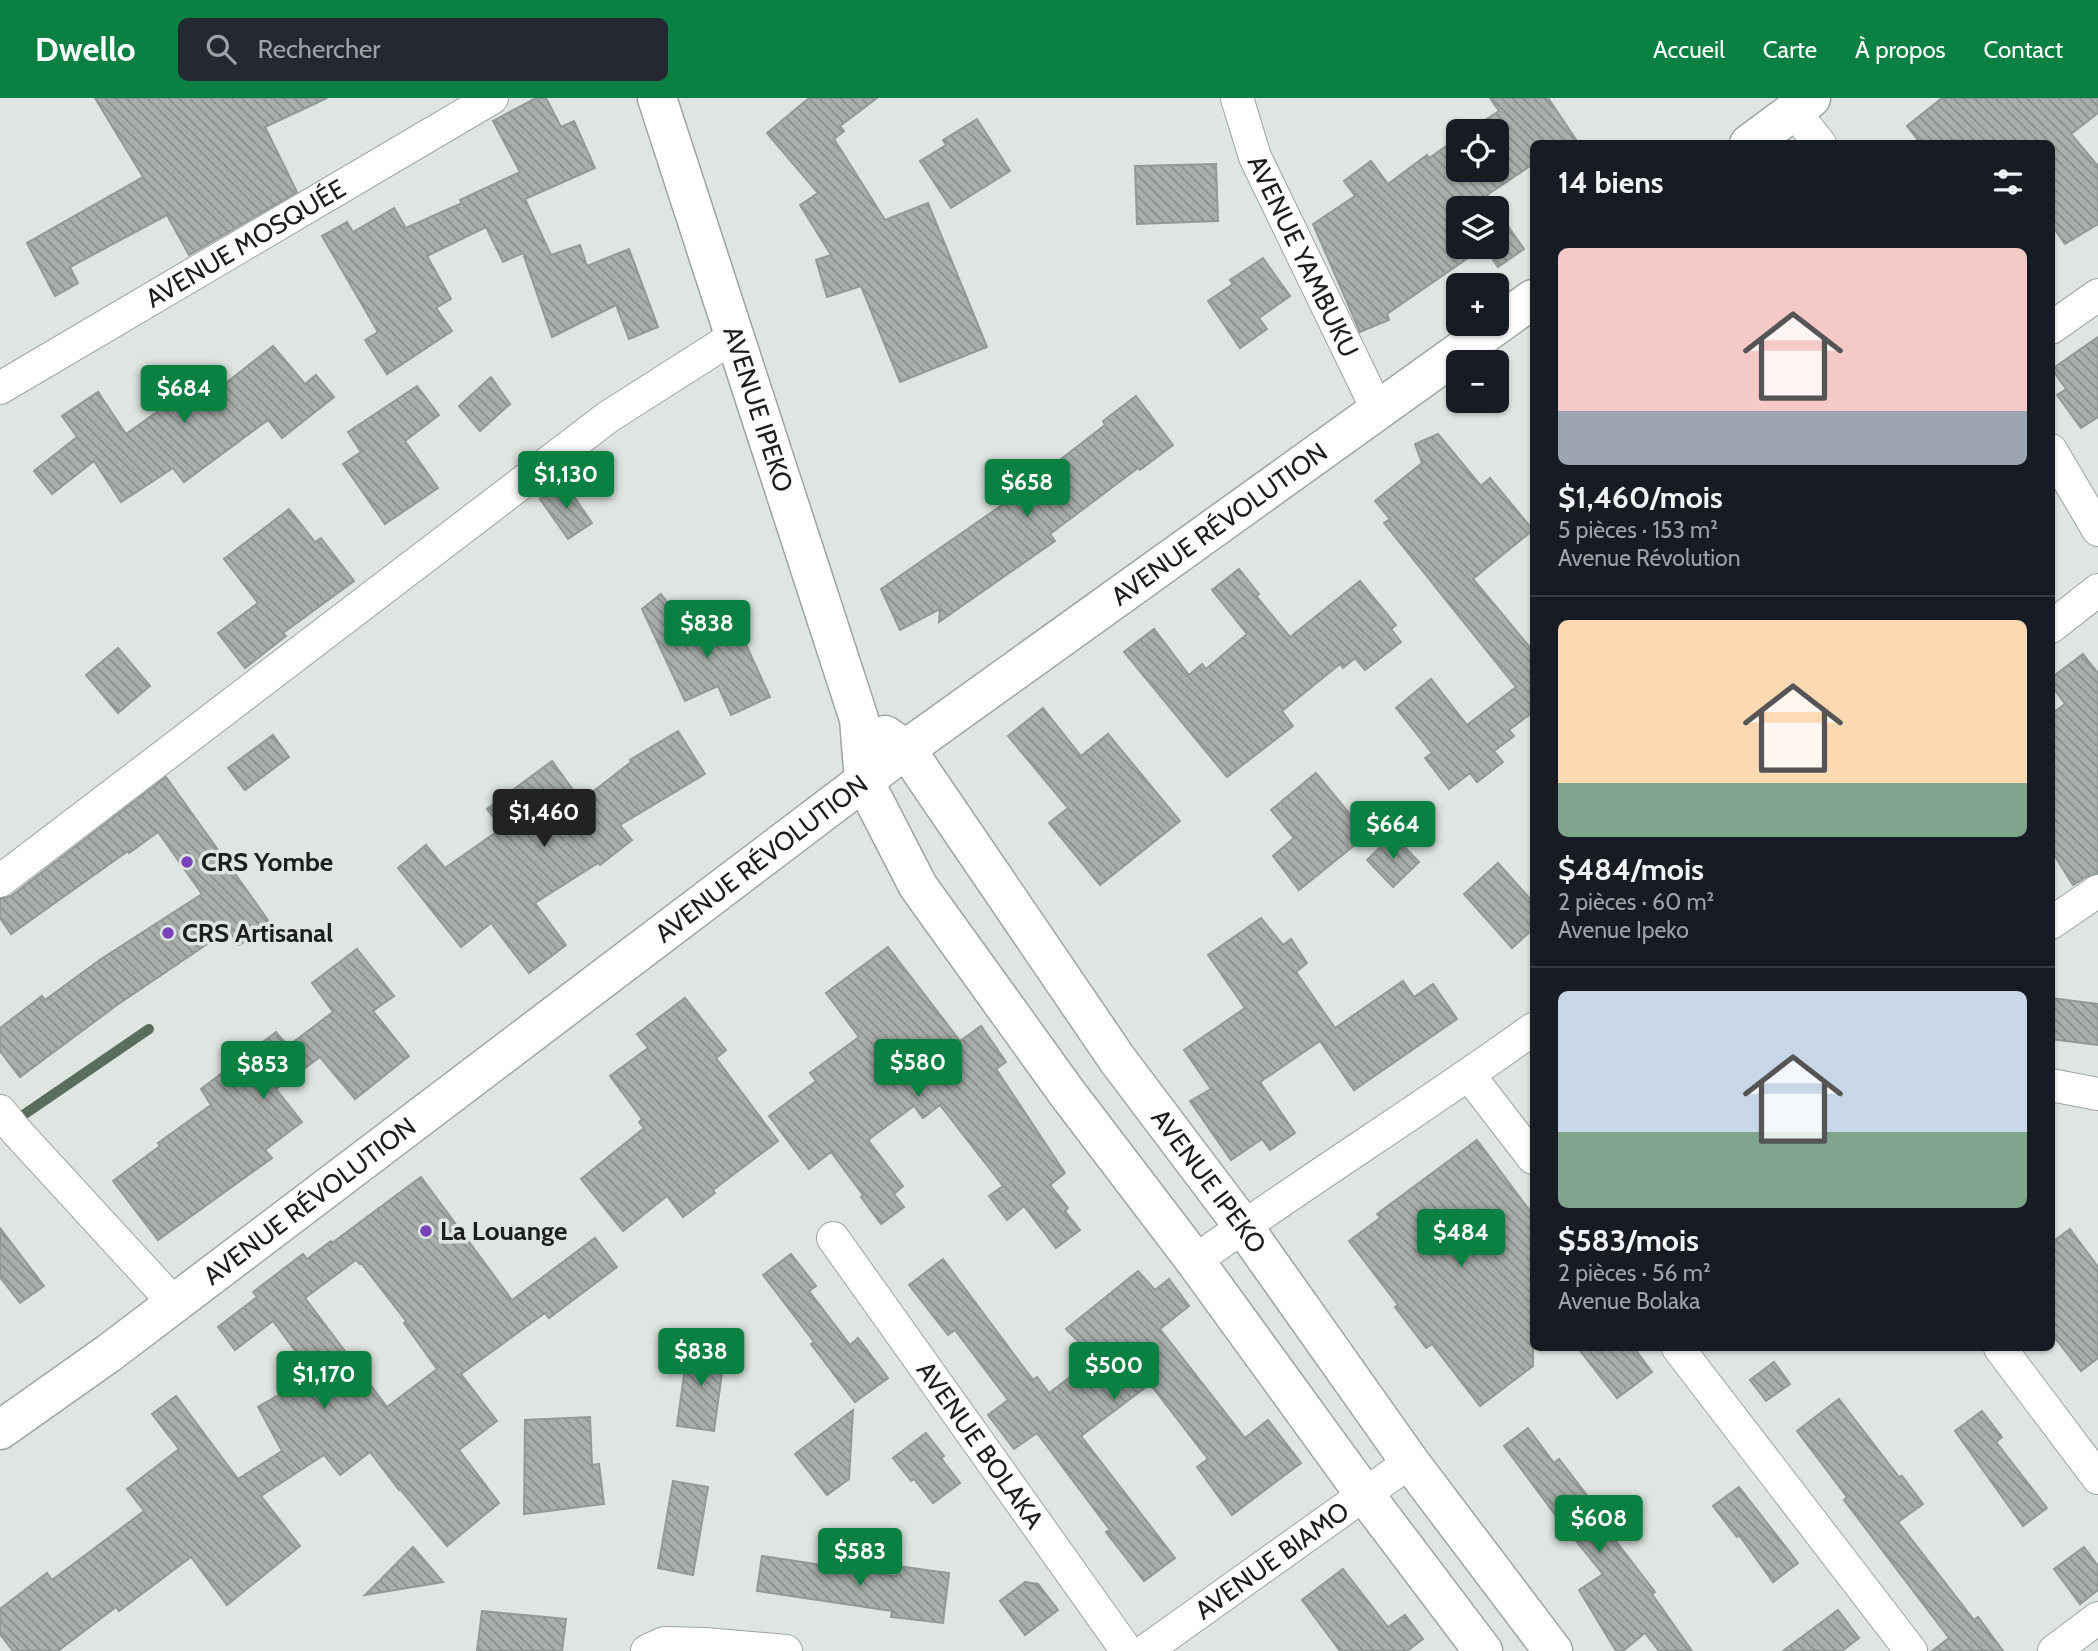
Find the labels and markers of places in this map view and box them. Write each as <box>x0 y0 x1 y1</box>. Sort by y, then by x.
pin: $684 <box>143 366 225 425</box>
pin: $1,130 <box>509 452 623 511</box>
pin: $658 <box>986 460 1068 519</box>
pin: $838 <box>666 601 748 660</box>
pin: $1,460 <box>487 790 601 849</box>
pin: $664 <box>1352 802 1434 861</box>
place label: CRS Yombe <box>201 846 333 878</box>
marker: CRS Yombe <box>179 854 195 870</box>
place label: CRS Artisanal <box>182 917 333 949</box>
marker: CRS Artisanal <box>160 925 176 941</box>
pin: $580 <box>877 1040 959 1099</box>
pin: $853 <box>222 1042 304 1101</box>
pin: $484 <box>1420 1210 1502 1269</box>
place label: La Louange <box>440 1215 567 1247</box>
marker: La Louange <box>418 1223 434 1239</box>
pin: $838 <box>660 1328 742 1388</box>
pin: $500 <box>1073 1342 1155 1402</box>
pin: $1,170 <box>267 1352 381 1411</box>
pin: $608 <box>1558 1496 1640 1555</box>
pin: $583 <box>819 1528 901 1588</box>

